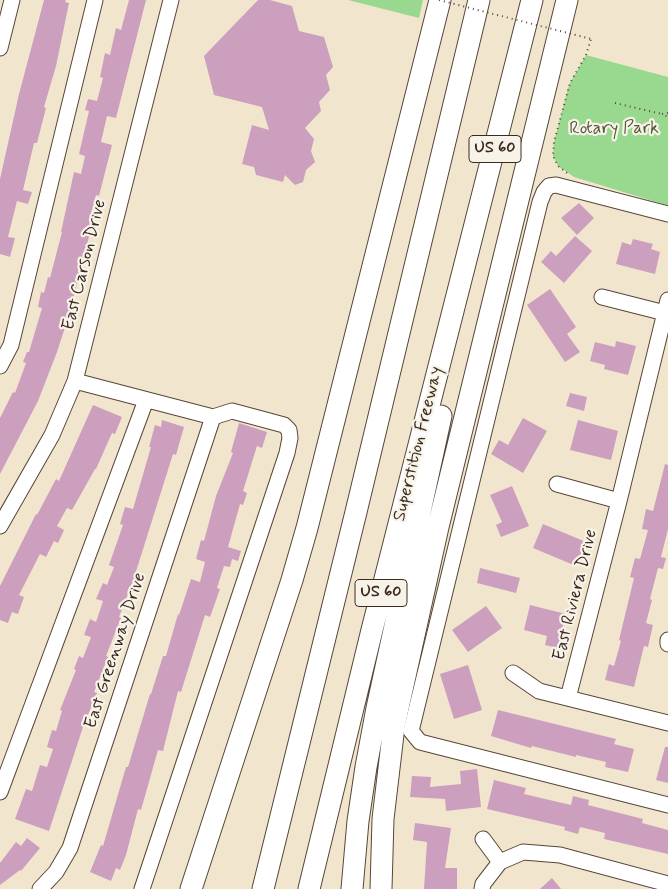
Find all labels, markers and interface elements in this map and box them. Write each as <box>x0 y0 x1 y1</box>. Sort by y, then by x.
park label: Rotary Park <box>569 118 659 140</box>
road number: US 60 <box>469 136 521 162</box>
street label: East Carson Drive <box>58 197 112 333</box>
street label: Superstition Freeway <box>389 364 449 524</box>
street label: East Riviera Drive <box>549 527 603 663</box>
street label: East Greenway Drive <box>81 570 151 732</box>
road number: US 60 <box>355 580 407 606</box>

